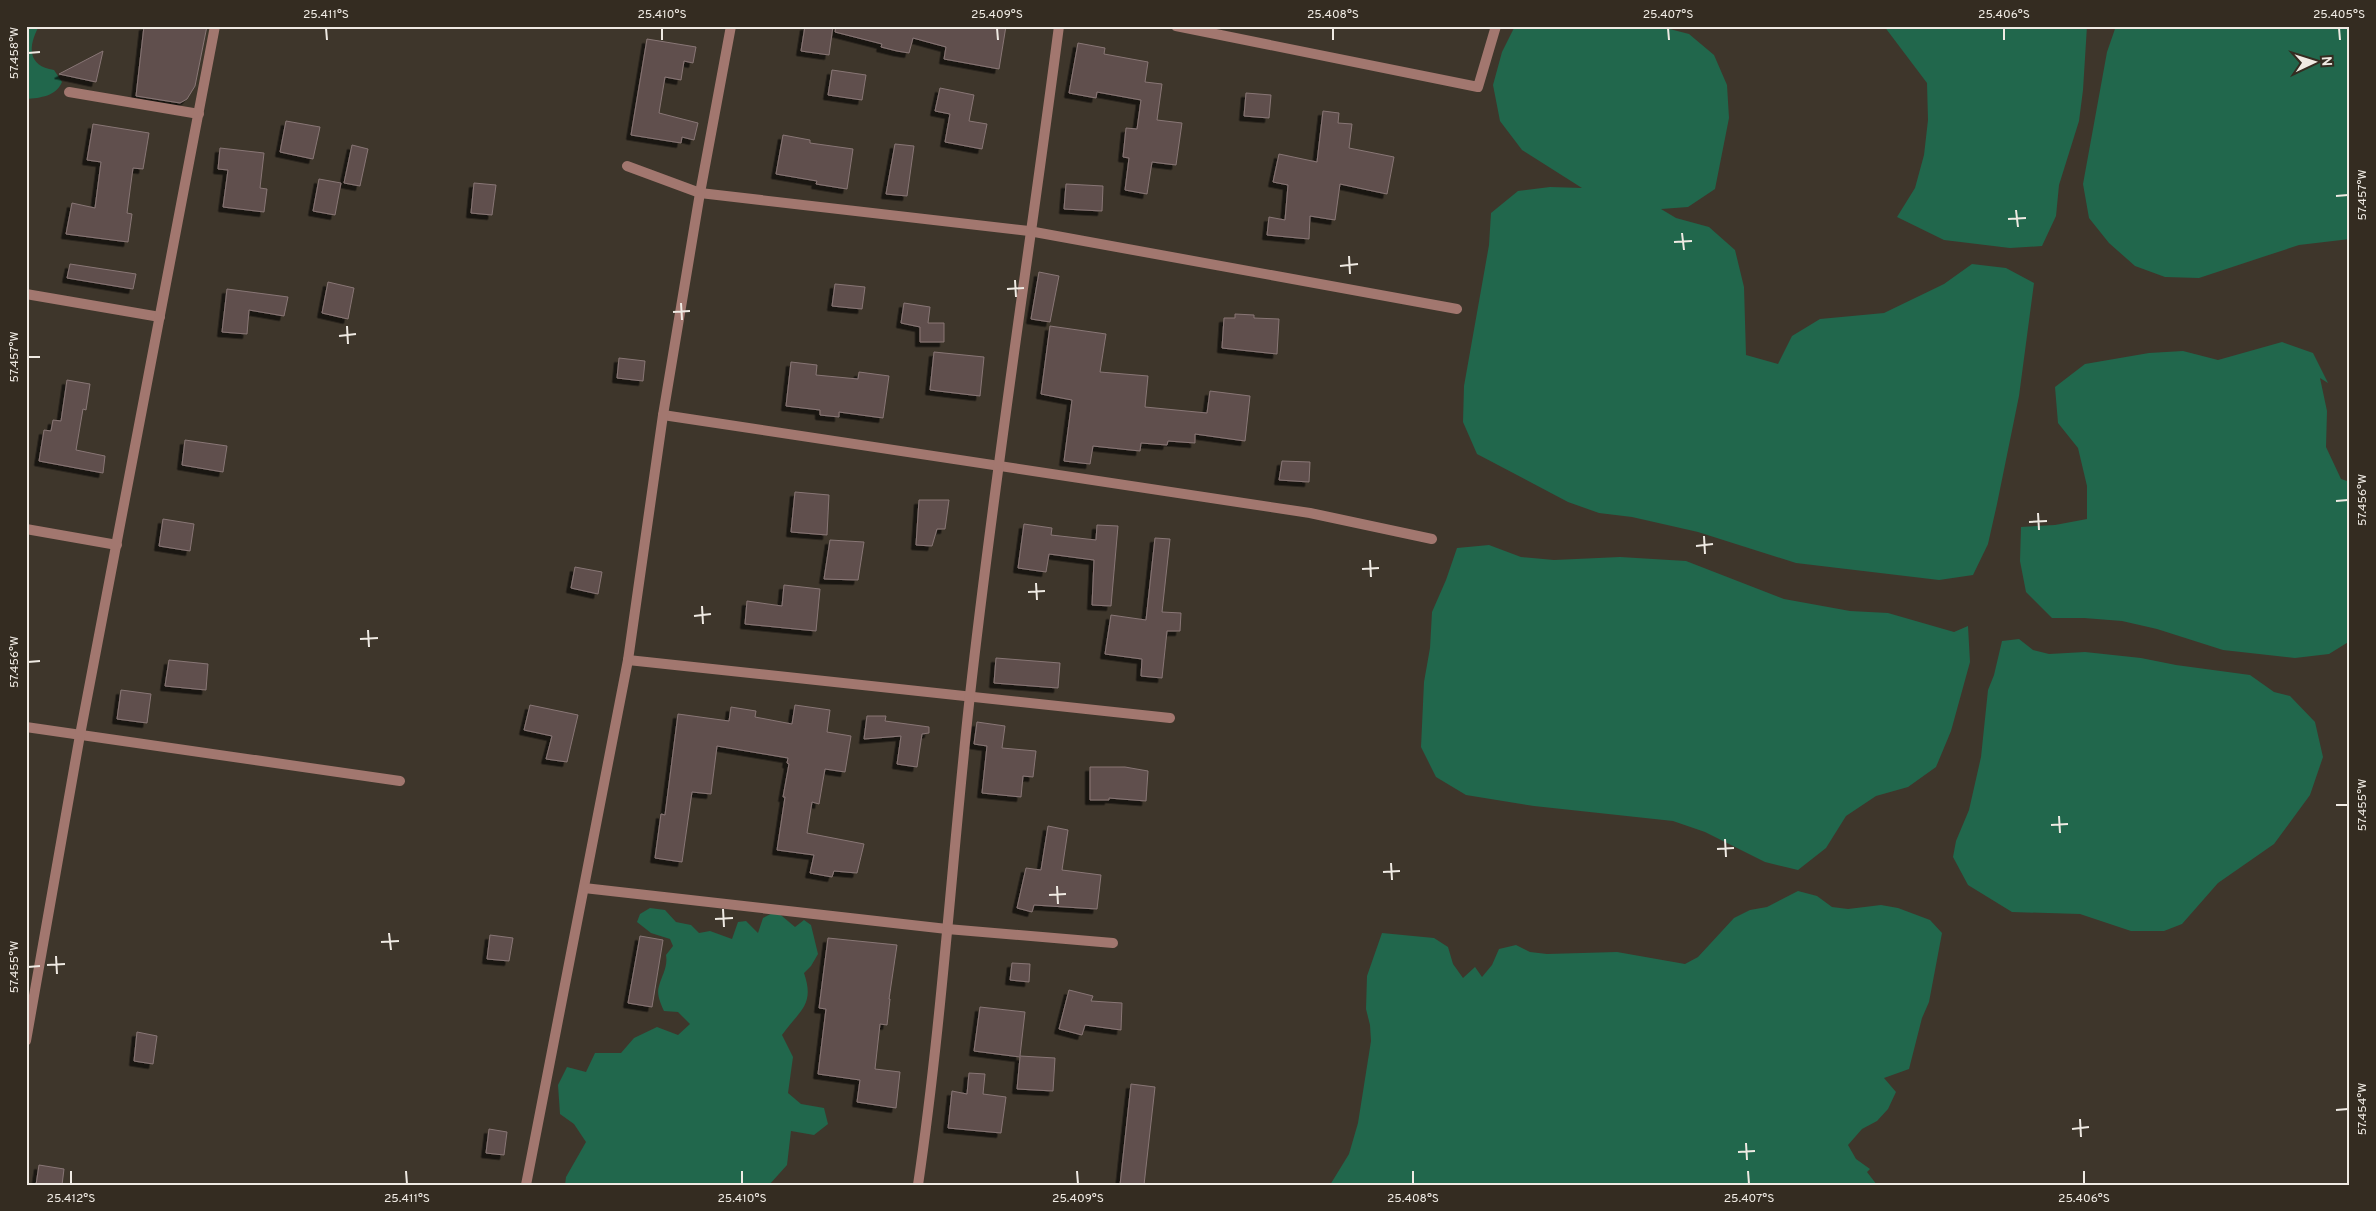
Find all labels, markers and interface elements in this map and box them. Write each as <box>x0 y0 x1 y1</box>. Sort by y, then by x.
text: 25.411°S <box>303 7 349 23</box>
text: 25.410°S <box>637 7 687 23</box>
text: 25.409°S <box>971 7 1023 23</box>
text: 25.408°S <box>1307 7 1359 23</box>
text: 25.407°S <box>1643 7 1693 23</box>
text: 25.406°S <box>1978 7 2030 23</box>
text: 25.405°S <box>2313 7 2365 23</box>
text: 57.458°W <box>7 27 23 79</box>
north arrow <box>2288 38 2338 88</box>
text: N <box>2317 56 2334 67</box>
text: 57.457°W <box>2355 169 2371 221</box>
text: 57.457°W <box>7 331 23 383</box>
text: 57.456°W <box>2355 474 2371 526</box>
text: 57.456°W <box>7 636 23 688</box>
text: 57.455°W <box>2355 779 2371 831</box>
text: 57.455°W <box>7 941 23 993</box>
text: 57.454°W <box>2355 1083 2371 1135</box>
text: 25.412°S <box>47 1191 95 1207</box>
text: 25.411°S <box>384 1191 430 1207</box>
text: 25.410°S <box>717 1191 767 1207</box>
text: 25.409°S <box>1052 1191 1104 1207</box>
text: 25.408°S <box>1387 1191 1439 1207</box>
text: 25.407°S <box>1724 1191 1774 1207</box>
text: 25.406°S <box>2058 1191 2110 1207</box>

